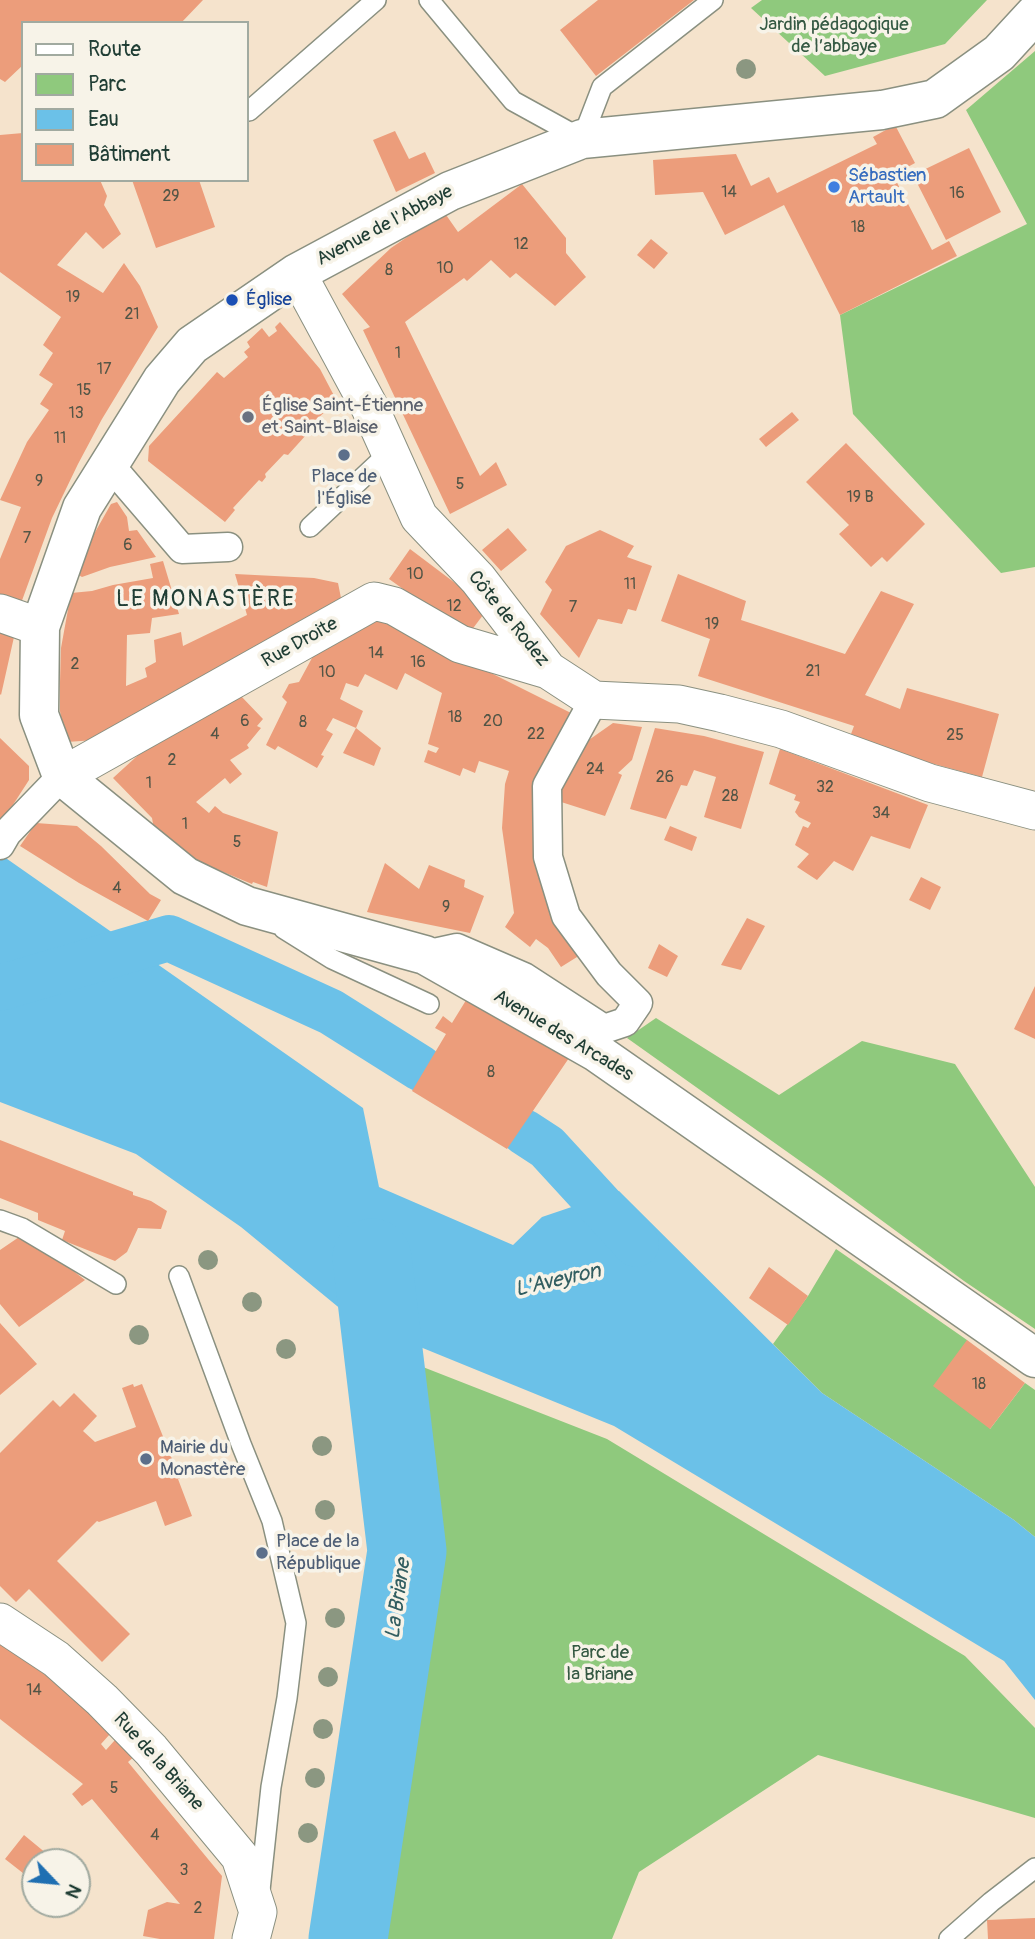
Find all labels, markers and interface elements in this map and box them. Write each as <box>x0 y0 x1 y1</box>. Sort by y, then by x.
park label: Jardin pédagogique de l’abbaye <box>759 14 909 58</box>
legend <box>21 21 248 182</box>
text: Route <box>88 36 141 63</box>
text: Parc <box>88 71 127 98</box>
text: Eau <box>88 106 119 133</box>
text: Bâtiment <box>88 141 170 168</box>
place label: Sébastien Artault <box>848 165 927 209</box>
marker: Sébastien Artault <box>826 179 842 195</box>
street label: Avenue de l'Abbaye <box>313 181 457 271</box>
house number: 14 <box>721 183 737 203</box>
house number: 16 <box>949 184 965 204</box>
house number: 29 <box>162 187 180 207</box>
house number: 18 <box>851 218 865 238</box>
house number: 12 <box>513 235 529 255</box>
house number: 10 <box>436 259 454 279</box>
house number: 8 <box>385 261 393 281</box>
house number: 19 <box>66 288 80 308</box>
place label: Église <box>246 289 292 311</box>
marker: Église <box>224 292 240 308</box>
house number: 21 <box>124 305 140 325</box>
house number: 1 <box>395 344 401 364</box>
house number: 17 <box>97 360 111 380</box>
house number: 15 <box>77 381 91 401</box>
place label: Église Saint-Étienne et Saint-Blaise <box>262 395 423 439</box>
house number: 13 <box>68 404 84 424</box>
marker: Église Saint-Étienne et Saint-Blaise <box>240 409 256 425</box>
house number: 11 <box>54 429 66 449</box>
marker: Place de l'Église <box>336 447 352 463</box>
place label: Place de l'Église <box>311 466 377 510</box>
house number: 9 <box>35 472 43 492</box>
house number: 5 <box>456 475 464 495</box>
house number: 19 B <box>846 488 874 508</box>
house number: 7 <box>23 529 31 549</box>
house number: 6 <box>123 536 133 556</box>
house number: 10 <box>406 565 424 585</box>
street label: Côte de Rodez <box>463 567 553 671</box>
house number: 11 <box>624 575 636 595</box>
district label: LE MONASTÈRE <box>118 586 294 614</box>
house number: 12 <box>446 597 462 617</box>
house number: 7 <box>569 598 577 618</box>
street label: Rue Droite <box>258 613 342 673</box>
house number: 19 <box>705 615 719 635</box>
house number: 14 <box>368 644 384 664</box>
house number: 16 <box>410 653 426 673</box>
house number: 2 <box>71 655 79 675</box>
house number: 21 <box>805 662 821 682</box>
house number: 10 <box>318 663 336 683</box>
house number: 18 <box>448 708 462 728</box>
house number: 6 <box>240 712 250 732</box>
house number: 20 <box>483 712 503 732</box>
house number: 8 <box>299 713 307 733</box>
house number: 4 <box>210 725 220 745</box>
house number: 22 <box>527 725 545 745</box>
house number: 25 <box>946 726 964 746</box>
house number: 2 <box>168 751 176 771</box>
house number: 24 <box>586 760 604 780</box>
house number: 26 <box>656 768 674 788</box>
house number: 1 <box>146 774 152 794</box>
house number: 32 <box>816 778 834 798</box>
house number: 28 <box>721 787 739 807</box>
house number: 34 <box>872 804 890 824</box>
house number: 1 <box>182 815 188 835</box>
house number: 5 <box>233 833 241 853</box>
house number: 4 <box>112 879 122 899</box>
house number: 9 <box>442 898 450 918</box>
street label: Avenue des Arcades <box>489 985 637 1087</box>
house number: 8 <box>487 1063 495 1083</box>
water label: L'Aveyron <box>513 1259 603 1303</box>
house number: 18 <box>972 1375 986 1395</box>
place label: Mairie du Monastère <box>160 1437 245 1481</box>
marker: Mairie du Monastère <box>138 1451 154 1467</box>
place label: Place de la République <box>276 1531 361 1575</box>
marker: Place de la République <box>254 1545 270 1561</box>
water label: La Briane <box>381 1557 417 1641</box>
park label: Parc de la Briane <box>567 1642 633 1686</box>
house number: 14 <box>26 1681 42 1701</box>
street label: Rue de la Briane <box>108 1708 208 1816</box>
house number: 5 <box>110 1779 118 1799</box>
house number: 4 <box>150 1826 160 1846</box>
north arrow <box>21 1848 91 1918</box>
house number: 3 <box>180 1861 188 1881</box>
text: N <box>59 1880 87 1902</box>
house number: 2 <box>194 1899 202 1919</box>

